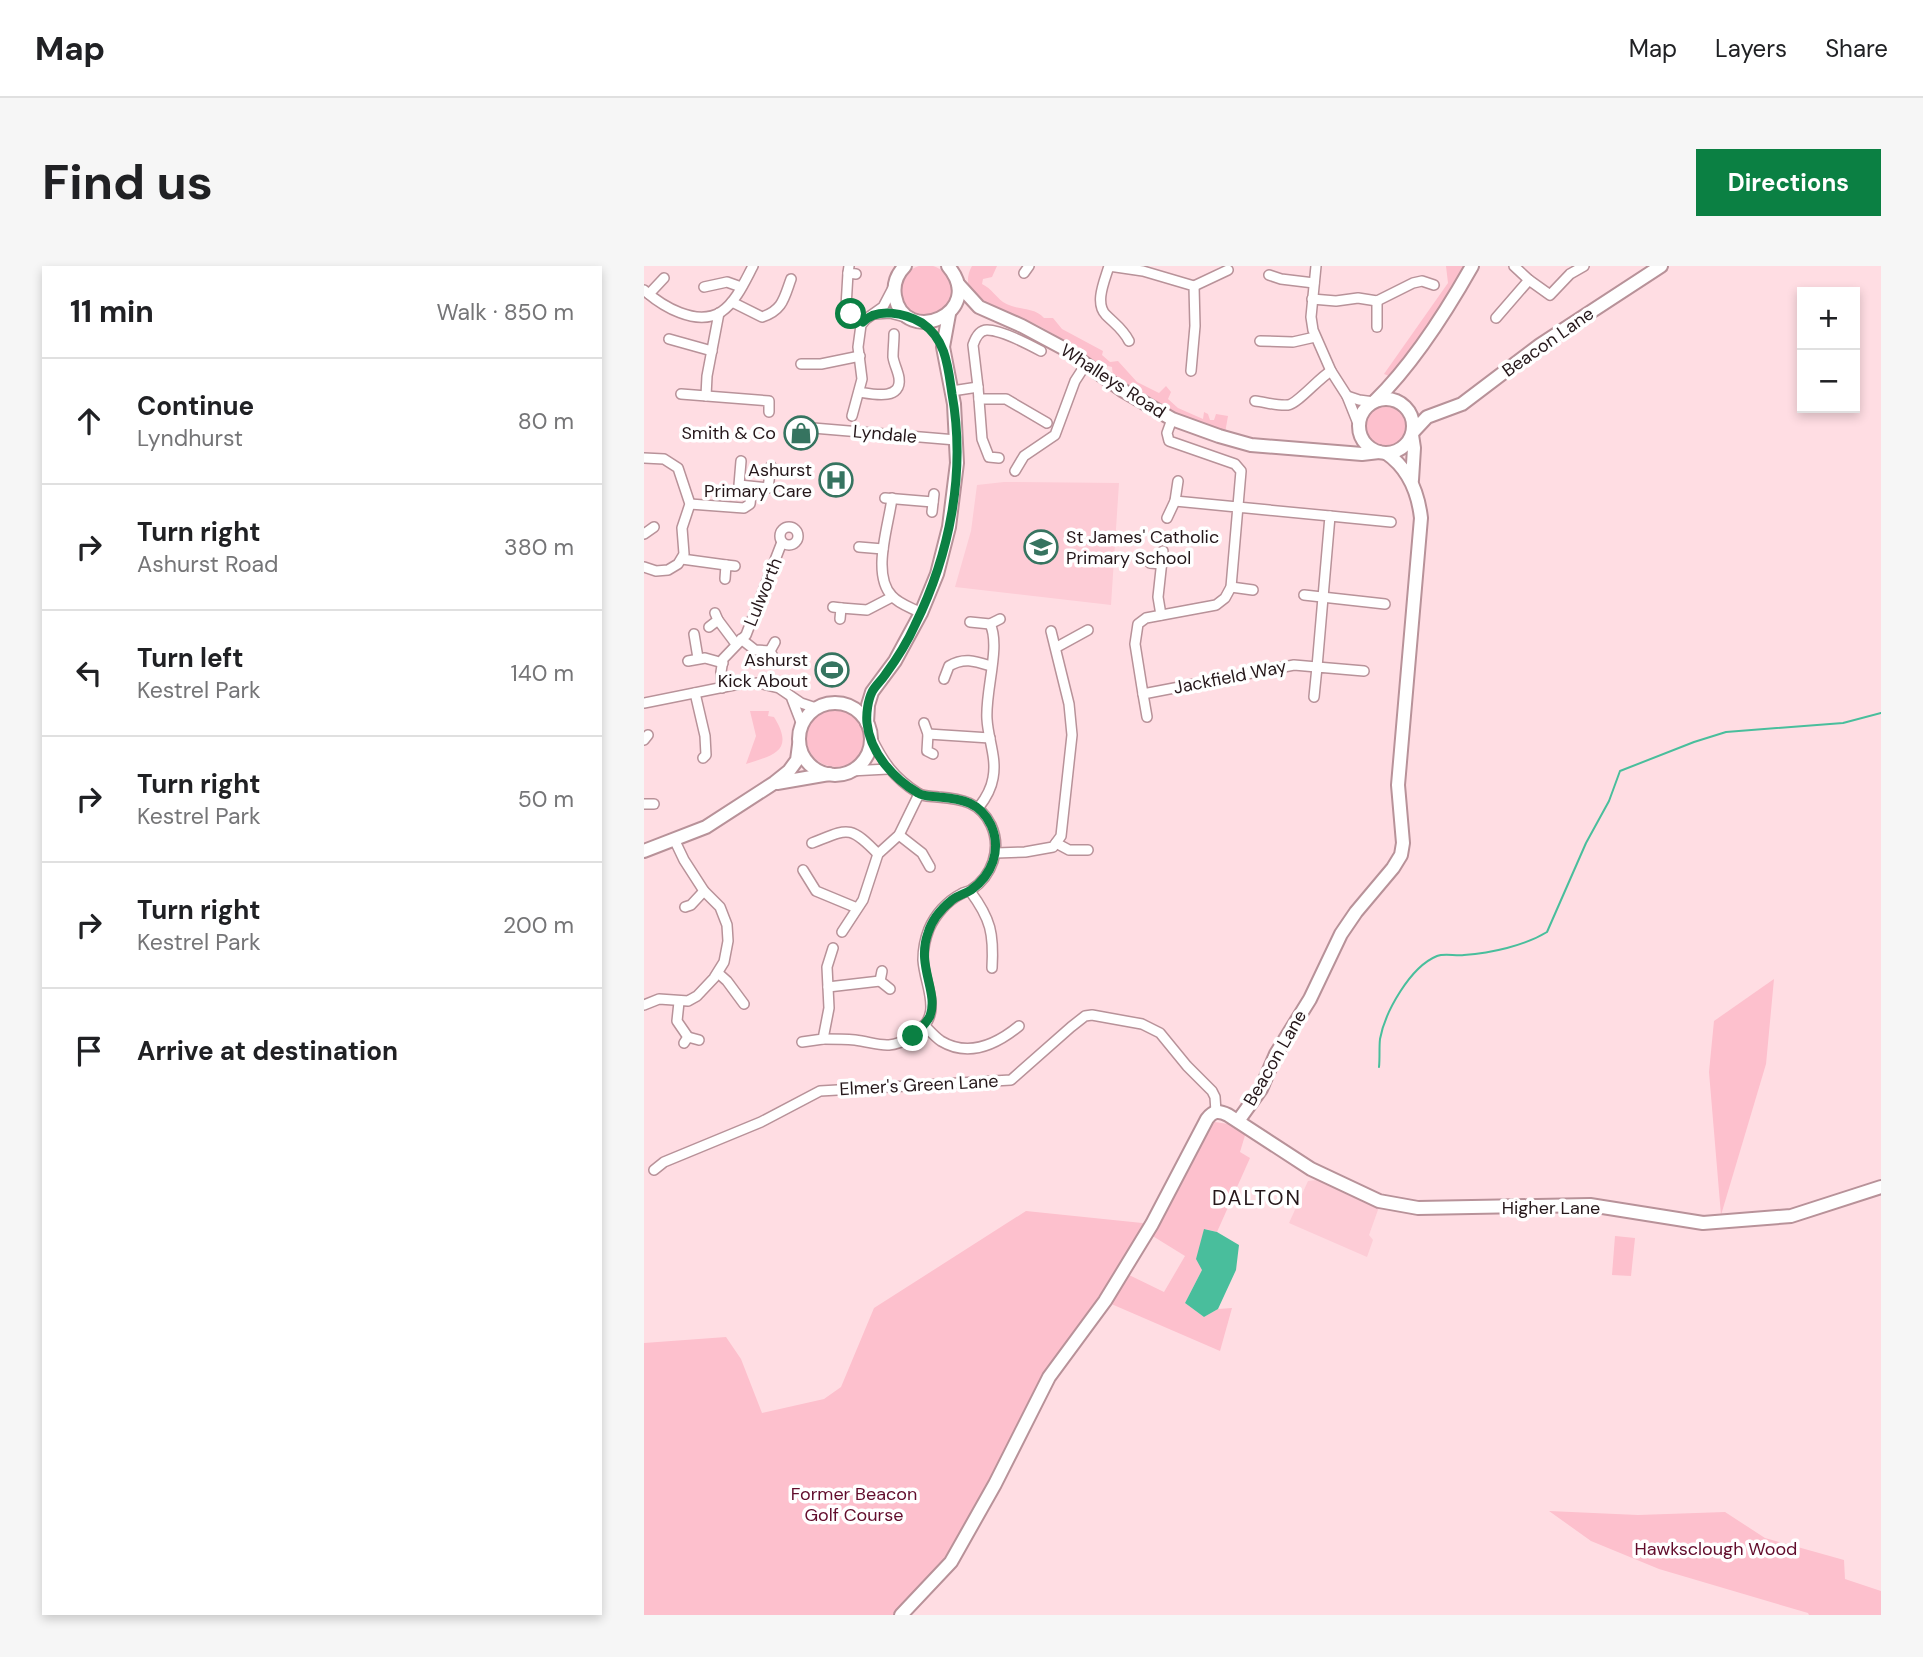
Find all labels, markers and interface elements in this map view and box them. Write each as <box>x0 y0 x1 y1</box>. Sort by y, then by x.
text: Map <box>35 27 105 70</box>
text: Map <box>1629 33 1677 64</box>
text: Layers <box>1715 33 1787 64</box>
text: Share <box>1825 33 1888 64</box>
button: Directions <box>1696 149 1881 216</box>
text: Find us <box>42 150 213 214</box>
map controls <box>1797 287 1860 413</box>
button: + <box>1797 287 1860 350</box>
text: 11 min <box>70 292 154 331</box>
text: Walk · 850 m <box>436 297 574 327</box>
route start <box>835 298 866 329</box>
street label: Beacon Lane <box>1497 302 1599 382</box>
street label: Whalleys Road <box>1056 338 1170 424</box>
button: − <box>1797 350 1860 413</box>
text: Continue <box>137 389 254 423</box>
icon: ahead <box>70 402 108 440</box>
text: 80 m <box>518 406 574 436</box>
shop icon: Smith & Co <box>782 414 820 452</box>
street label: Lyndale <box>852 419 918 449</box>
place label: Smith & Co <box>681 421 776 445</box>
text: Lyndhurst <box>137 423 243 453</box>
place label: Ashurst Primary Care <box>704 458 812 503</box>
hospital icon: Ashurst Primary Care <box>817 461 855 499</box>
text: Turn right <box>137 515 261 549</box>
place label: St James' Catholic Primary School <box>1066 525 1219 570</box>
icon: right <box>70 528 108 566</box>
school or university icon: St James' Catholic Primary School <box>1022 528 1060 566</box>
text: 380 m <box>504 532 574 562</box>
text: Ashurst Road <box>137 549 278 579</box>
street label: Lulworth <box>738 554 788 630</box>
text: Turn left <box>137 641 244 675</box>
place label: Ashurst Kick About <box>718 648 808 693</box>
sports icon: Ashurst Kick About <box>813 651 851 689</box>
icon: left <box>70 654 108 692</box>
street label: Jackfield Way <box>1171 654 1289 700</box>
text: 140 m <box>511 658 574 688</box>
text: Kestrel Park <box>137 675 261 705</box>
text: Turn right <box>137 767 261 801</box>
icon: right <box>70 780 108 818</box>
text: 50 m <box>518 784 574 814</box>
text: Kestrel Park <box>137 801 261 831</box>
text: Turn right <box>137 893 261 927</box>
icon: right <box>70 906 108 944</box>
text: 200 m <box>503 910 574 940</box>
text: Kestrel Park <box>137 927 261 957</box>
street label: Beacon Lane <box>1238 1006 1312 1110</box>
route end <box>897 1020 928 1051</box>
icon: arrive <box>70 1032 108 1070</box>
text: Arrive at destination <box>137 1034 398 1068</box>
street label: Elmer's Green Lane <box>839 1069 999 1101</box>
district label: DALTON <box>1212 1184 1302 1212</box>
street label: Higher Lane <box>1502 1196 1600 1220</box>
park label: Former Beacon Golf Course <box>791 1482 917 1527</box>
park label: Hawksclough Wood <box>1635 1537 1797 1561</box>

